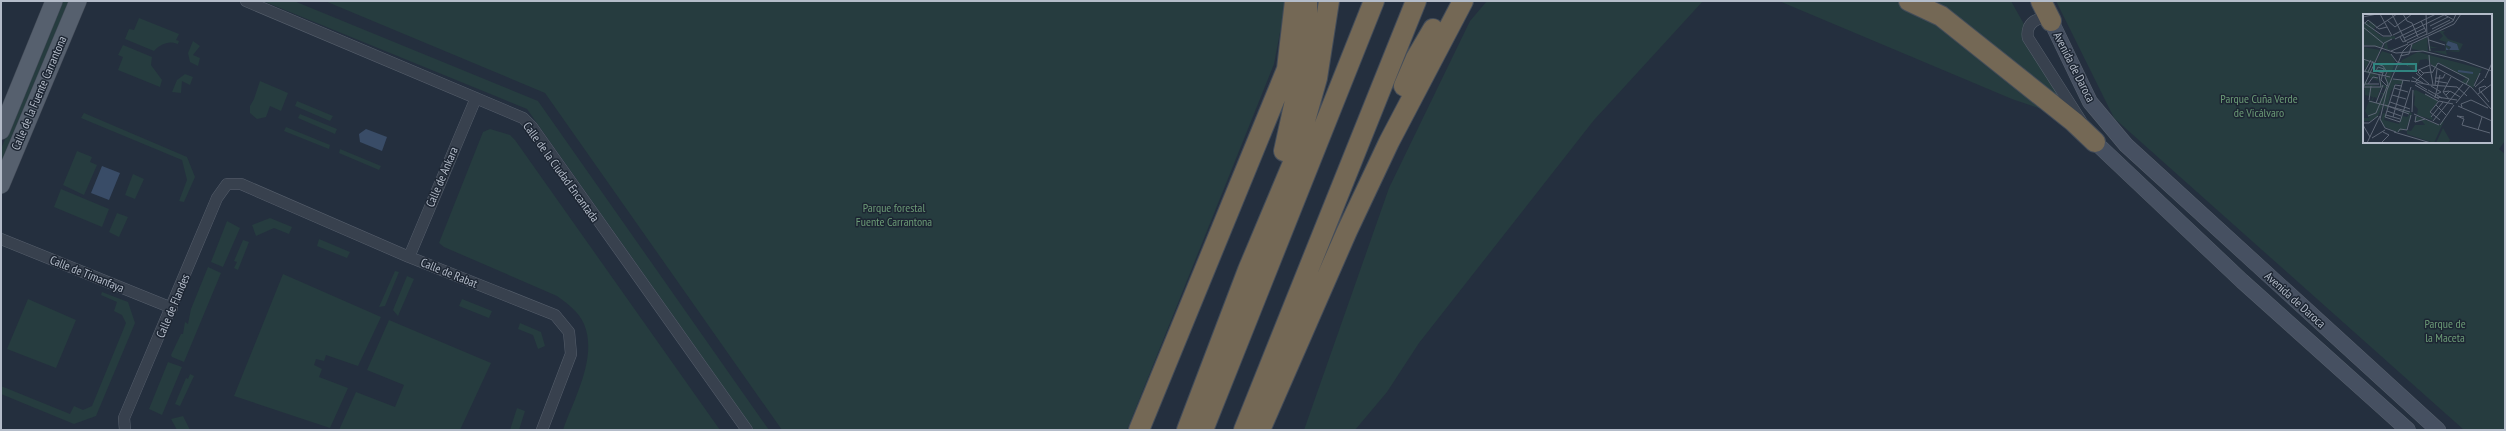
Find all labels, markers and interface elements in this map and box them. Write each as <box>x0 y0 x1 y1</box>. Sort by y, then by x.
inset map <box>2363 14 2492 143</box>
street label: Avenida de Daroca <box>2050 29 2099 105</box>
street label: Calle de la Fuente Carrantona <box>8 33 69 152</box>
park label: Parque Cuña Verde de Vicálvaro <box>2220 91 2298 120</box>
street label: Calle de la Ciudad Encantada <box>520 119 603 225</box>
street label: Calle de Ankara <box>422 144 461 209</box>
park label: Parque forestal Fuente Carrantona <box>856 200 932 229</box>
street label: Calle de Timanfaya <box>48 252 127 295</box>
street label: Calle de Rabat <box>419 254 480 291</box>
street label: Avenida de Daroca <box>2262 268 2329 331</box>
street label: Calle de Flandes <box>152 272 193 340</box>
park label: Parque de la Maceta <box>2424 316 2466 345</box>

